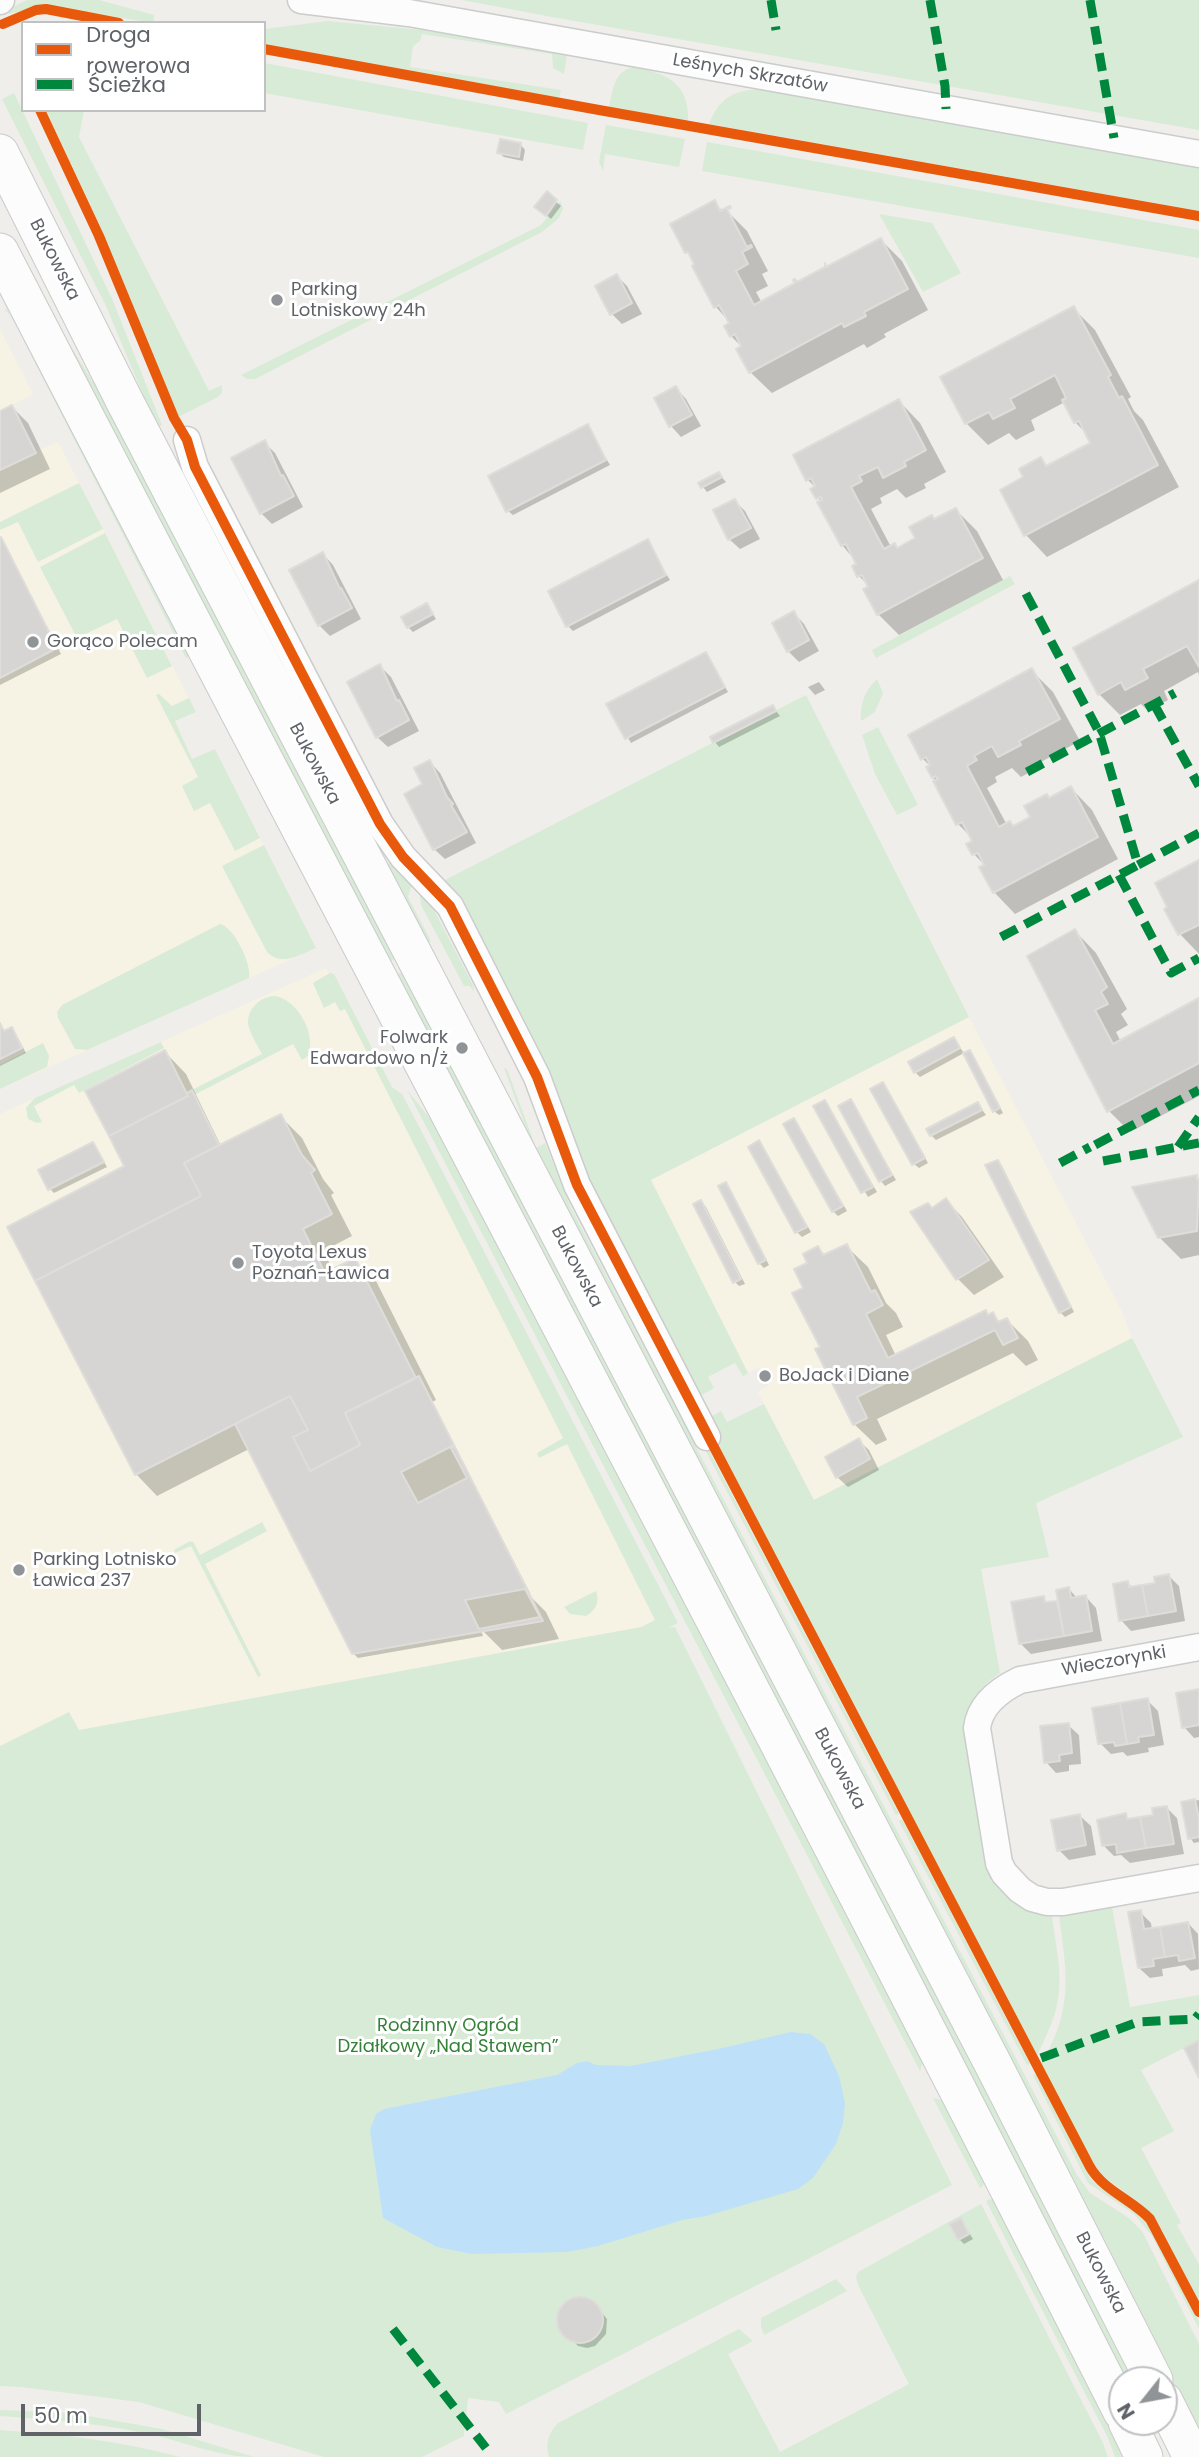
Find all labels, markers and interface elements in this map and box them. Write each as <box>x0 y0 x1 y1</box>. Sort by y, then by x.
text: Droga rowerowa <box>86 20 190 80</box>
legend <box>21 21 266 112</box>
street label: Leśnych Skrzatów <box>671 50 829 98</box>
text: Ścieżka <box>88 70 166 99</box>
street label: Bukowska <box>24 215 84 305</box>
place label: Parking Lotniskowy 24h <box>291 279 426 322</box>
marker: Parking Lotniskowy 24h <box>269 292 285 308</box>
place label: Gorąco Polecam <box>47 631 198 653</box>
marker: Gorąco Polecam <box>25 634 41 650</box>
street label: Bukowska <box>284 720 344 808</box>
place label: Folwark Edwardowo n/ż <box>310 1027 448 1070</box>
marker: Folwark Edwardowo n/ż <box>454 1040 470 1056</box>
street label: Bukowska <box>546 1223 606 1311</box>
place label: Toyota Lexus Poznań-Ławica <box>252 1242 390 1284</box>
marker: Toyota Lexus Poznań-Ławica <box>230 1255 246 1271</box>
place label: BoJack i Diane <box>779 1365 909 1387</box>
marker: BoJack i Diane <box>757 1368 773 1384</box>
place label: Parking Lotnisko Ławica 237 <box>33 1549 176 1592</box>
marker: Parking Lotnisko Ławica 237 <box>11 1562 27 1578</box>
street label: Wieczorynki <box>1060 1642 1168 1682</box>
street label: Bukowska <box>809 1725 869 1813</box>
park label: Rodzinny Ogród Działkowy „Nad Stawem” <box>337 2015 559 2058</box>
street label: Bukowska <box>1070 2228 1130 2318</box>
north arrow <box>1108 2366 1178 2436</box>
scale bar <box>24 2390 205 2434</box>
text: N <box>1111 2398 1142 2424</box>
text: 50 m <box>34 2401 88 2430</box>

